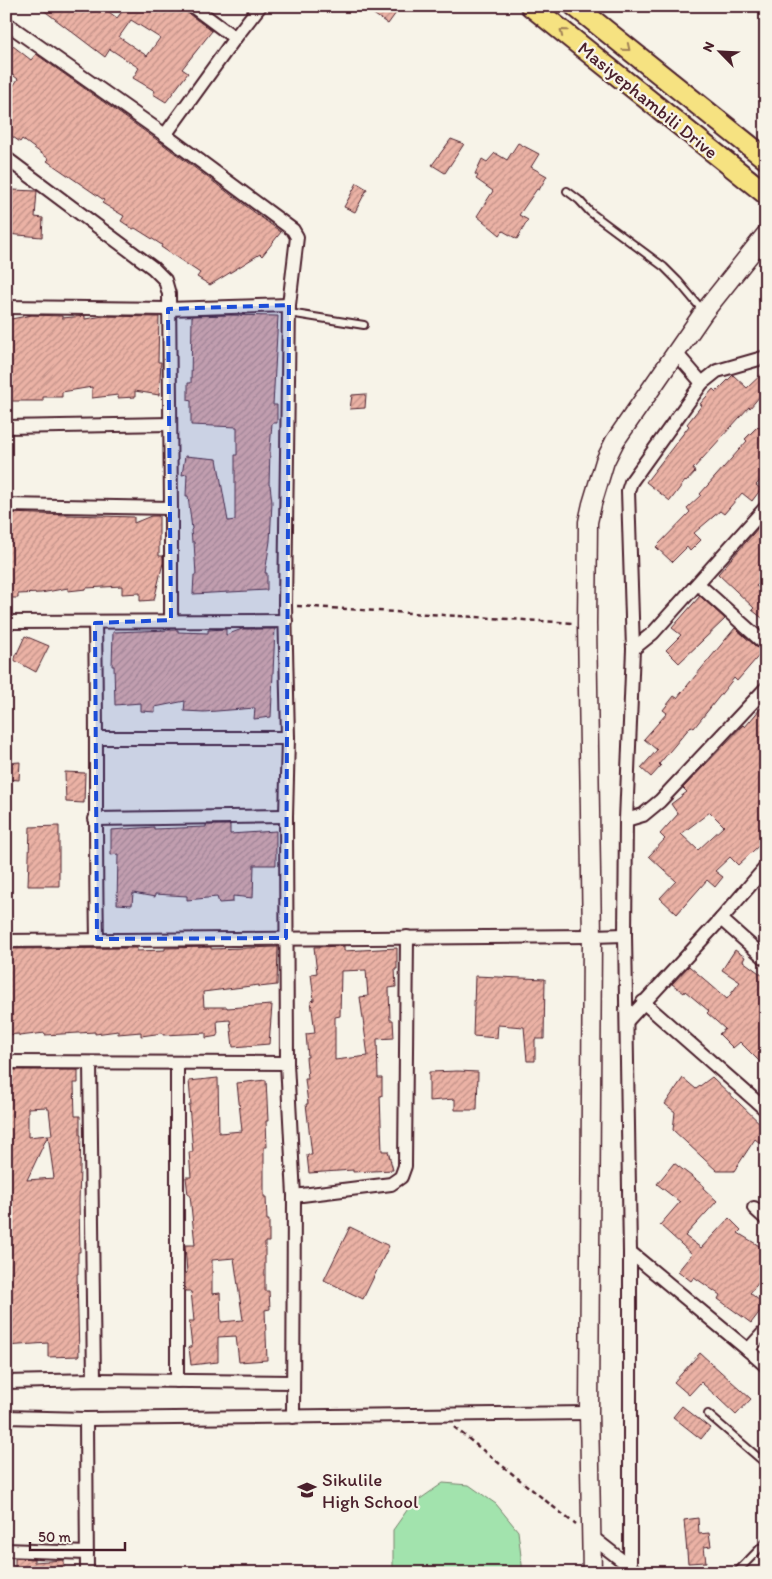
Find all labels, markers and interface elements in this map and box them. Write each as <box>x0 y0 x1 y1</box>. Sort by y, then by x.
north arrow <box>694 28 744 78</box>
one-way arrow <box>560 30 569 38</box>
street label: Masiyephambili Drive <box>573 36 723 164</box>
text: N <box>699 39 718 55</box>
one-way arrow <box>621 42 630 50</box>
place label: Sikulile High School <box>322 1468 419 1513</box>
school or university icon: Sikulile High School <box>296 1479 318 1501</box>
scale bar <box>30 1519 125 1551</box>
text: 50 m <box>38 1528 71 1546</box>

